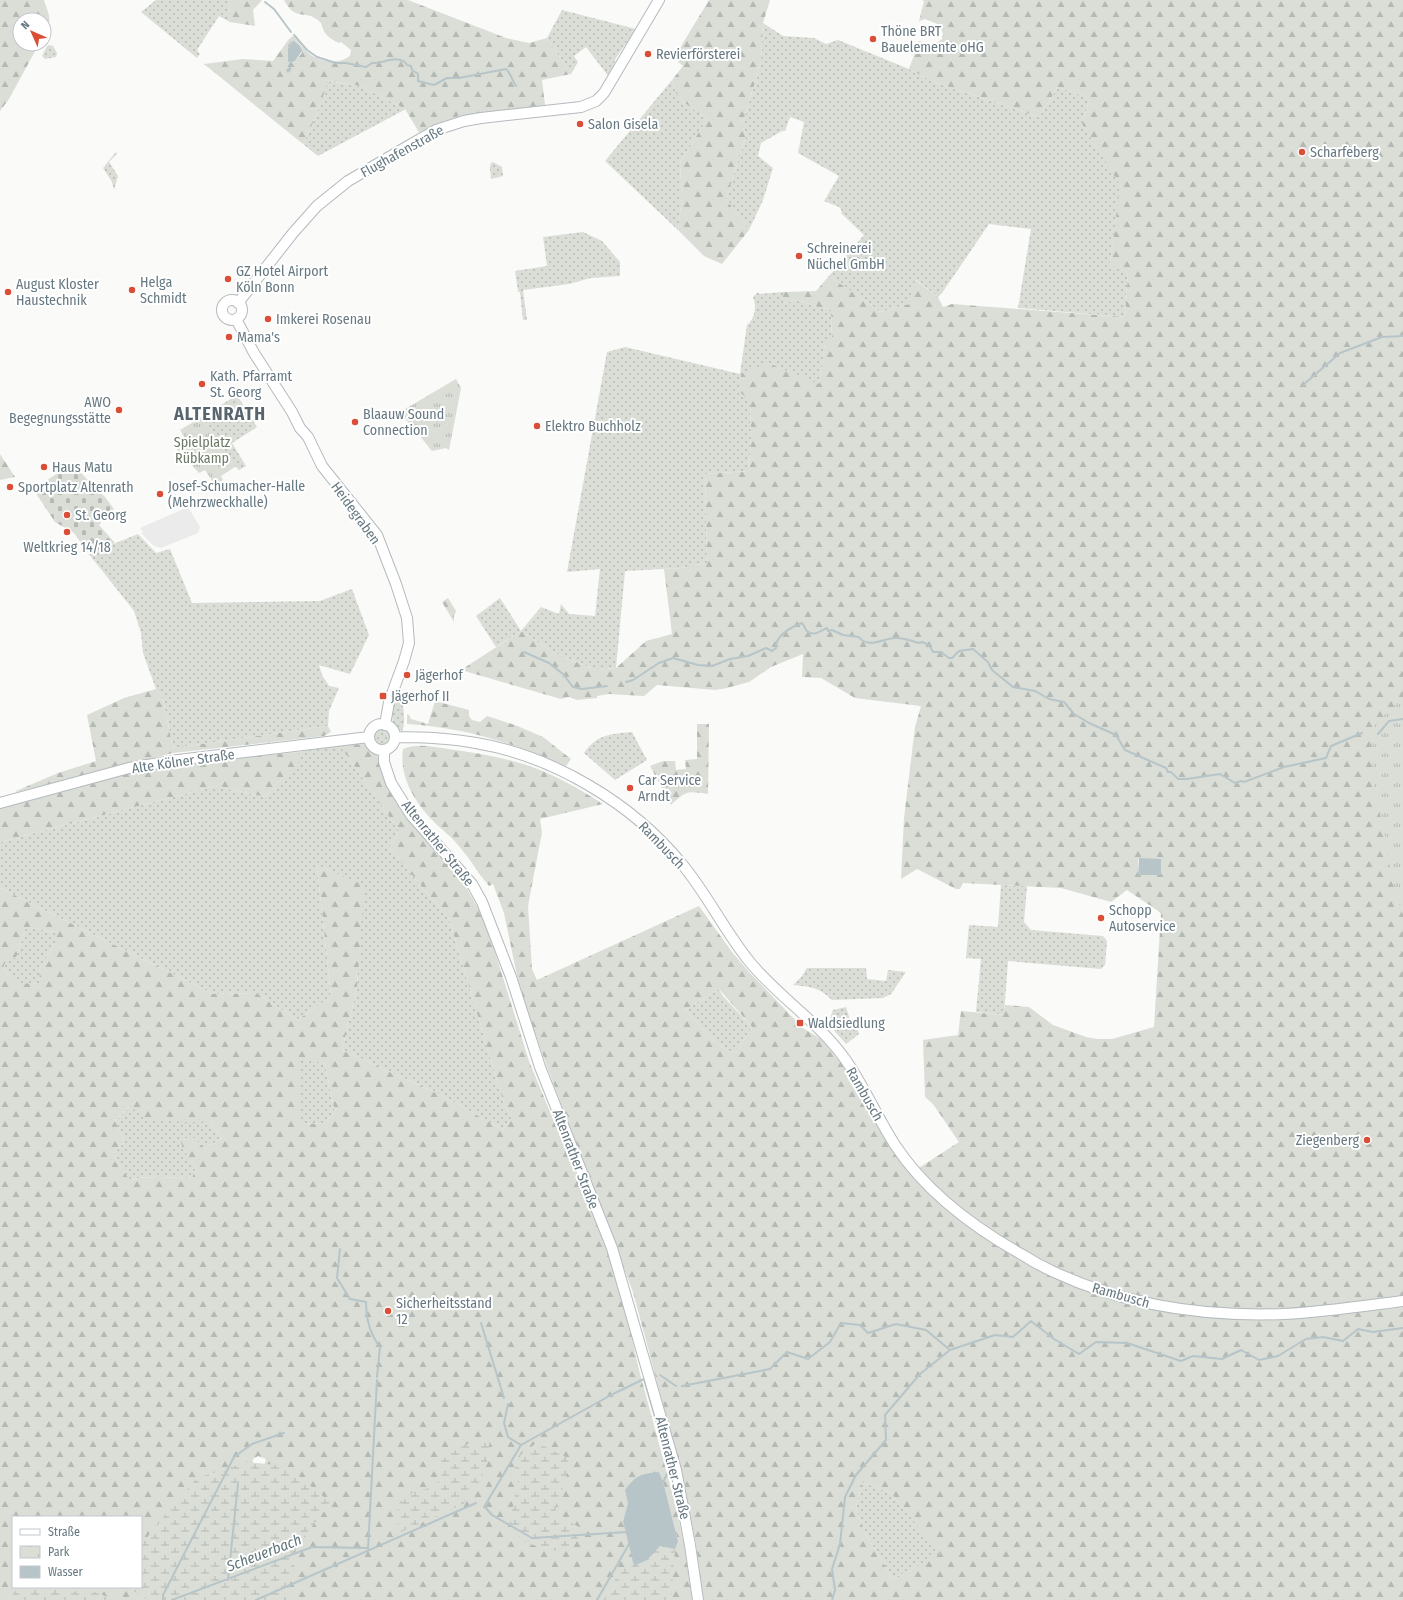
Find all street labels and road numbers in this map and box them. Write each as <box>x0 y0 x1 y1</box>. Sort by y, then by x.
street label: Flughafenstraße <box>358 122 447 181</box>
street label: Heidegraben <box>327 479 384 548</box>
street label: Alte Kölner Straße <box>131 746 236 777</box>
street label: Altenrather Straße <box>398 797 477 890</box>
street label: Rambusch <box>635 818 688 873</box>
street label: Rambusch <box>842 1064 887 1124</box>
street label: Altenrather Straße <box>549 1107 602 1211</box>
street label: Rambusch <box>1090 1279 1152 1312</box>
street label: Altenrather Straße <box>652 1415 694 1521</box>

